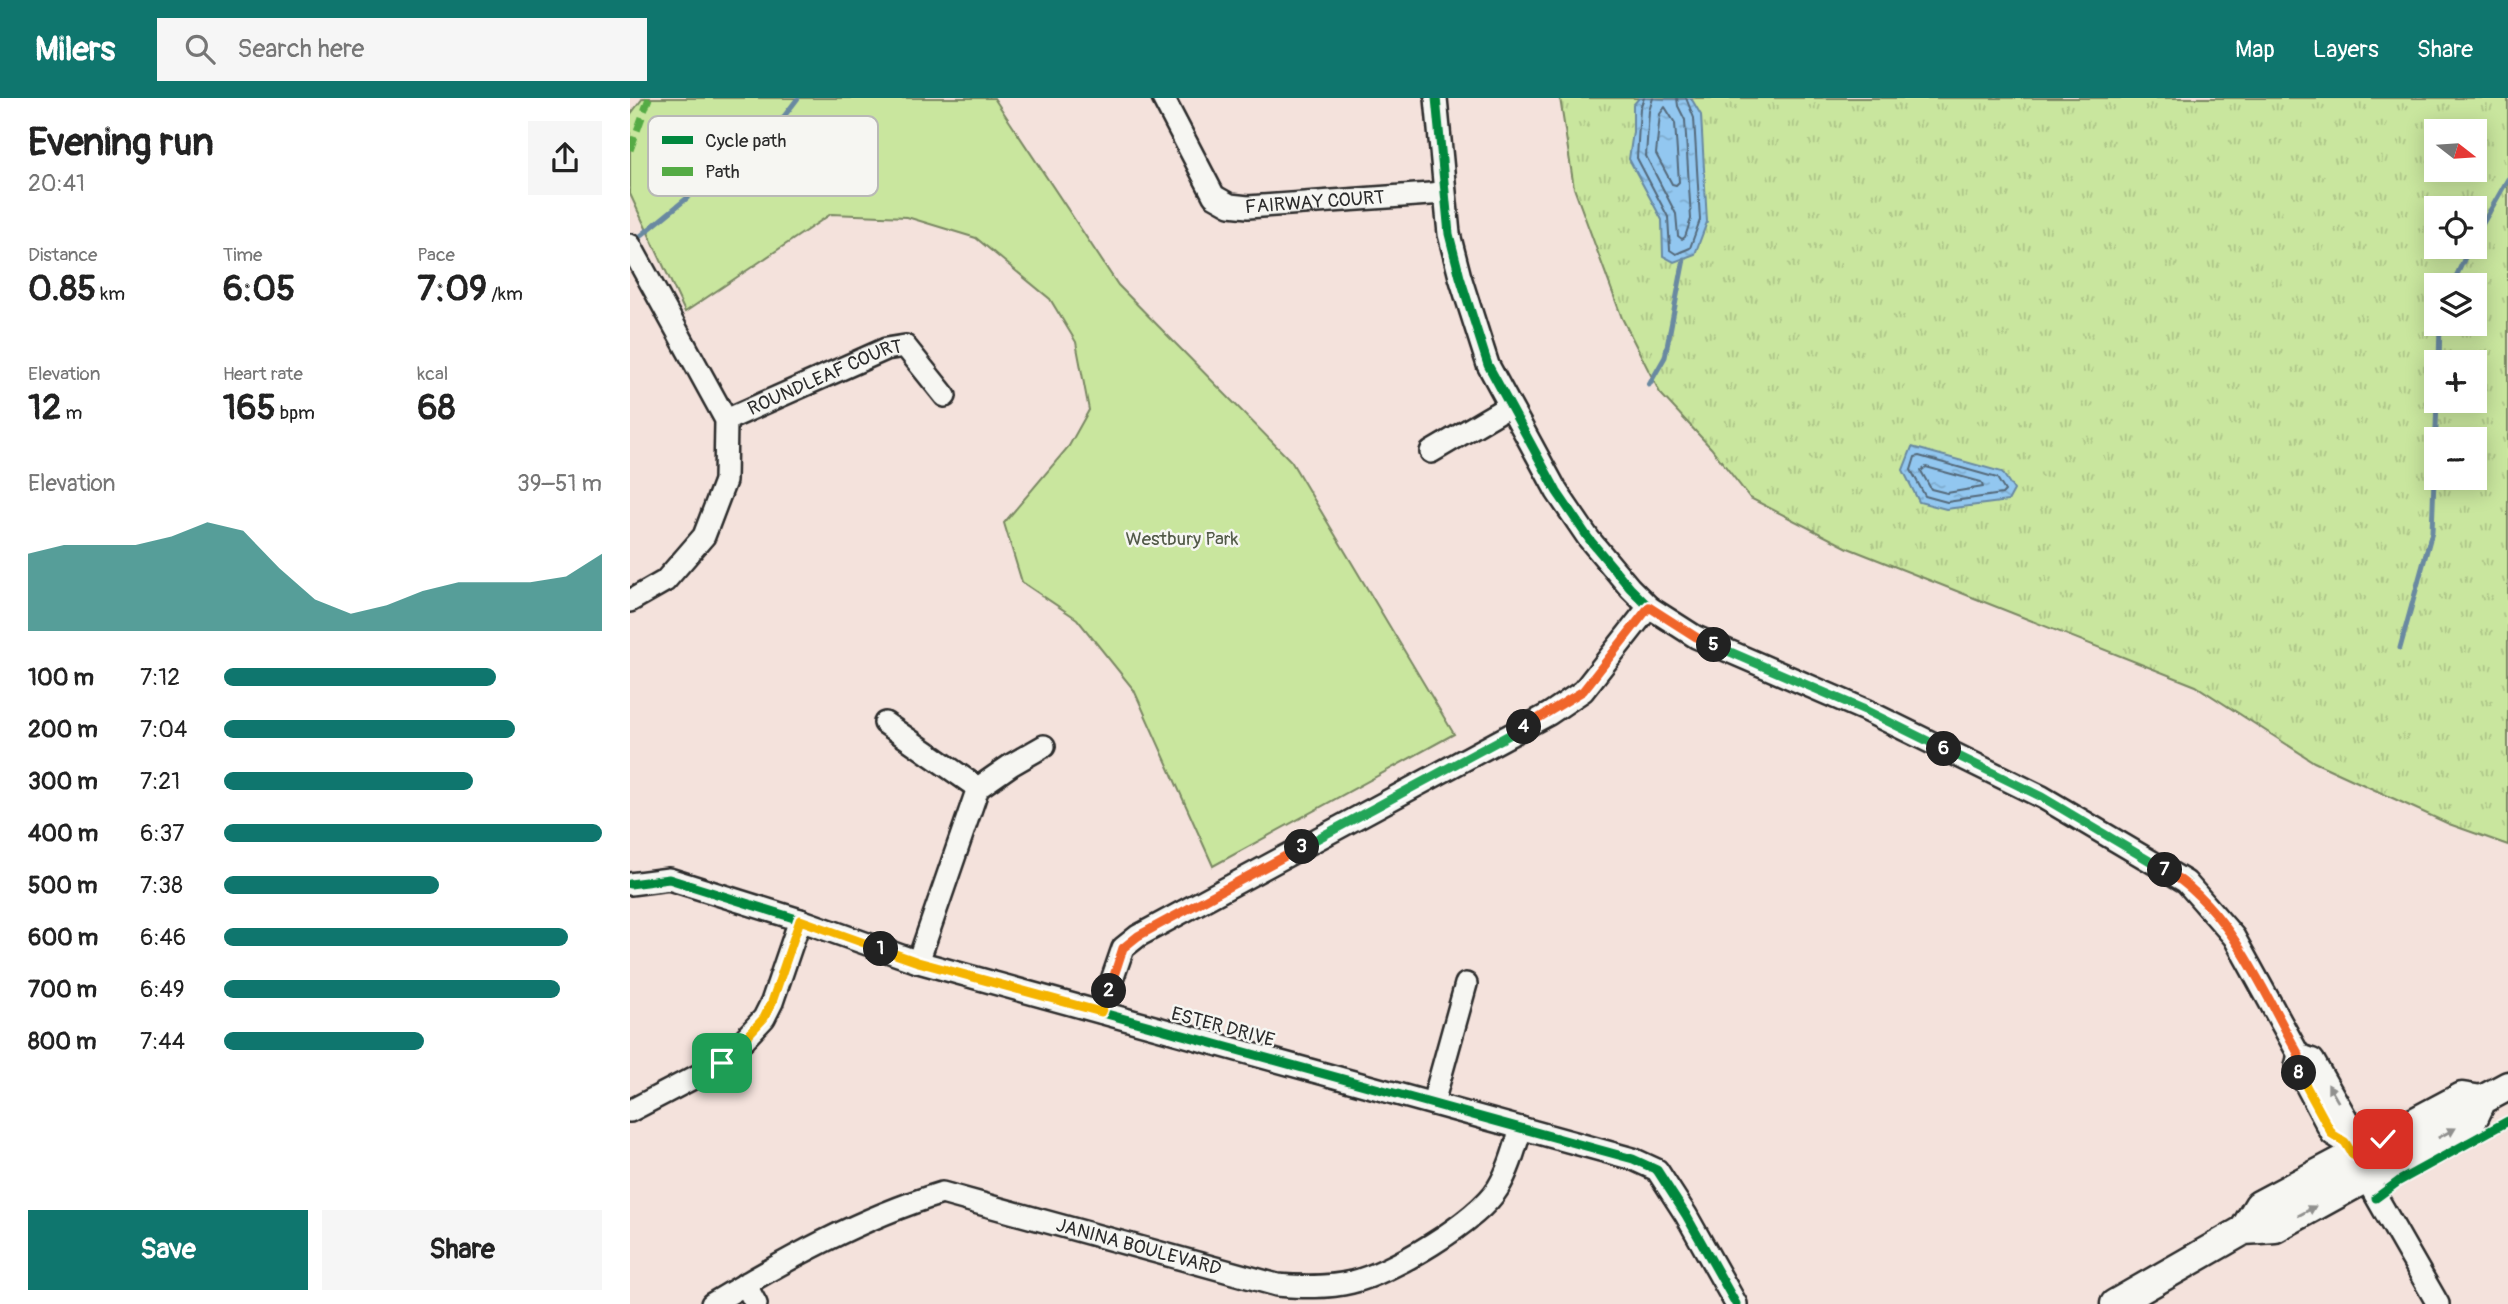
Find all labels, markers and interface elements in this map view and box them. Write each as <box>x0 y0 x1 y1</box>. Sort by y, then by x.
search box <box>157 18 647 81</box>
text: Milers <box>35 29 115 70</box>
icon: search <box>181 30 219 68</box>
text: Search here <box>237 33 364 65</box>
text: Map <box>2235 35 2275 64</box>
text: Layers <box>2313 35 2379 64</box>
text: Share <box>2417 35 2473 64</box>
legend <box>648 116 878 196</box>
text: Evening run <box>28 119 214 167</box>
north arrow <box>2424 119 2487 182</box>
map controls <box>2424 119 2487 490</box>
button: share <box>528 121 602 195</box>
text: Cycle path <box>705 129 786 153</box>
text: Path <box>705 160 740 184</box>
text: 20:41 <box>28 169 85 198</box>
street label: FAIRWAY COURT <box>1244 185 1386 219</box>
button: locate <box>2424 196 2487 259</box>
text: Distance <box>28 243 97 267</box>
text: Time <box>223 243 262 267</box>
text: Pace <box>417 243 455 267</box>
text: 0.85 <box>28 267 96 311</box>
text: 6:05 <box>223 267 295 311</box>
text: 7:09 <box>417 267 487 311</box>
button: layers <box>2424 273 2487 336</box>
text: km <box>96 282 125 306</box>
text: /km <box>487 282 523 306</box>
street label: ROUNDLEAF COURT <box>744 335 904 421</box>
button: + <box>2424 350 2487 413</box>
text: Elevation <box>28 362 100 386</box>
text: Heart rate <box>223 362 303 386</box>
text: kcal <box>417 362 448 386</box>
text: 12 <box>28 386 61 430</box>
text: 165 <box>223 386 276 430</box>
text: 68 <box>417 386 455 430</box>
text: m <box>61 401 82 425</box>
text: bpm <box>276 401 315 425</box>
button: − <box>2424 427 2487 490</box>
text: Elevation <box>28 469 116 498</box>
text: 39–51 m <box>517 469 602 498</box>
park label: Westbury Park <box>1126 527 1239 551</box>
pin: 5 <box>1696 628 1732 662</box>
text: 5 <box>1708 632 1719 656</box>
text: 100 m <box>28 663 94 692</box>
text: 7:12 <box>140 663 180 692</box>
pin: 4 <box>1506 710 1542 744</box>
text: 4 <box>1518 714 1529 738</box>
text: 200 m <box>28 715 98 744</box>
text: 7:04 <box>140 715 187 744</box>
pin: 6 <box>1926 732 1962 766</box>
text: 6 <box>1938 736 1949 760</box>
text: 300 m <box>28 767 98 796</box>
text: 7:21 <box>140 767 180 796</box>
text: 400 m <box>28 819 98 848</box>
text: 6:37 <box>140 819 185 848</box>
pin: 3 <box>1284 830 1320 864</box>
text: 3 <box>1296 834 1307 858</box>
pin: 7 <box>2148 852 2182 888</box>
text: 7 <box>2159 857 2170 881</box>
text: 500 m <box>28 871 97 900</box>
text: 7:38 <box>140 871 183 900</box>
text: 600 m <box>28 923 98 952</box>
text: 6:46 <box>140 923 186 952</box>
pin: 1 <box>863 932 898 966</box>
text: 1 <box>877 936 884 960</box>
pin: 2 <box>1092 974 1126 1008</box>
text: 700 m <box>28 975 97 1004</box>
text: 6:49 <box>140 975 185 1004</box>
text: 2 <box>1103 978 1114 1002</box>
street label: ESTER DRIVE <box>1169 1002 1277 1052</box>
text: 800 m <box>28 1027 96 1056</box>
text: 7:44 <box>140 1027 185 1056</box>
pin <box>692 1033 752 1093</box>
icon: arrive <box>703 1044 741 1082</box>
pin: 8 <box>2282 1056 2316 1090</box>
text: 8 <box>2294 1060 2303 1084</box>
one-way arrow <box>2326 1084 2339 1103</box>
pin <box>2353 1109 2413 1169</box>
icon: check <box>2364 1120 2402 1158</box>
one-way arrow <box>2438 1127 2457 1139</box>
one-way arrow <box>2297 1205 2317 1216</box>
button: Save <box>28 1210 308 1290</box>
button: Share <box>322 1210 602 1290</box>
street label: JANINA BOULEVARD <box>1053 1213 1224 1281</box>

